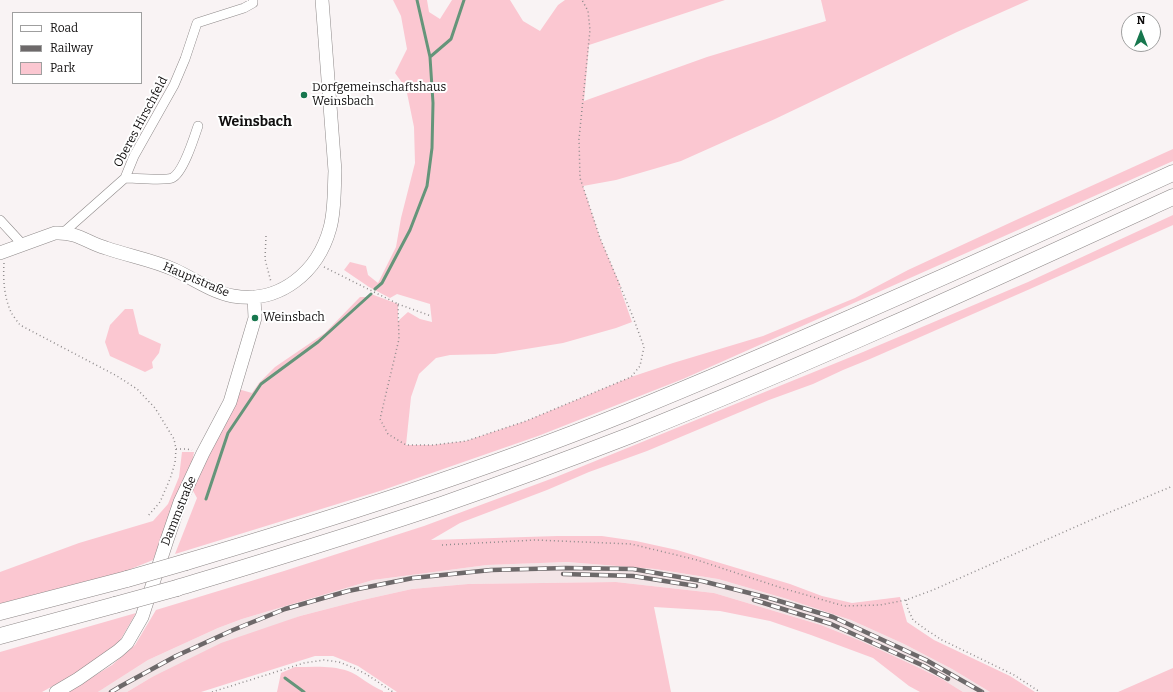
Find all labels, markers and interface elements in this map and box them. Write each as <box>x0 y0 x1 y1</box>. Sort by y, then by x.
legend <box>12 12 142 84</box>
north arrow <box>1121 12 1161 52</box>
text: N <box>1137 14 1145 27</box>
text: Road <box>50 21 78 35</box>
text: Railway <box>50 41 93 55</box>
text: Park <box>50 61 75 75</box>
street label: Oberes Hirschfeld <box>111 74 171 170</box>
place label: Dorfgemeinschaftshaus Weinsbach <box>312 81 446 109</box>
marker: Dorfgemeinschaftshaus Weinsbach <box>299 90 309 100</box>
district label: Weinsbach <box>218 114 292 130</box>
street label: Hauptstraße <box>161 260 231 300</box>
place label: Weinsbach <box>263 311 325 325</box>
marker: Weinsbach <box>250 313 260 323</box>
street label: Dammstraße <box>159 474 199 548</box>

